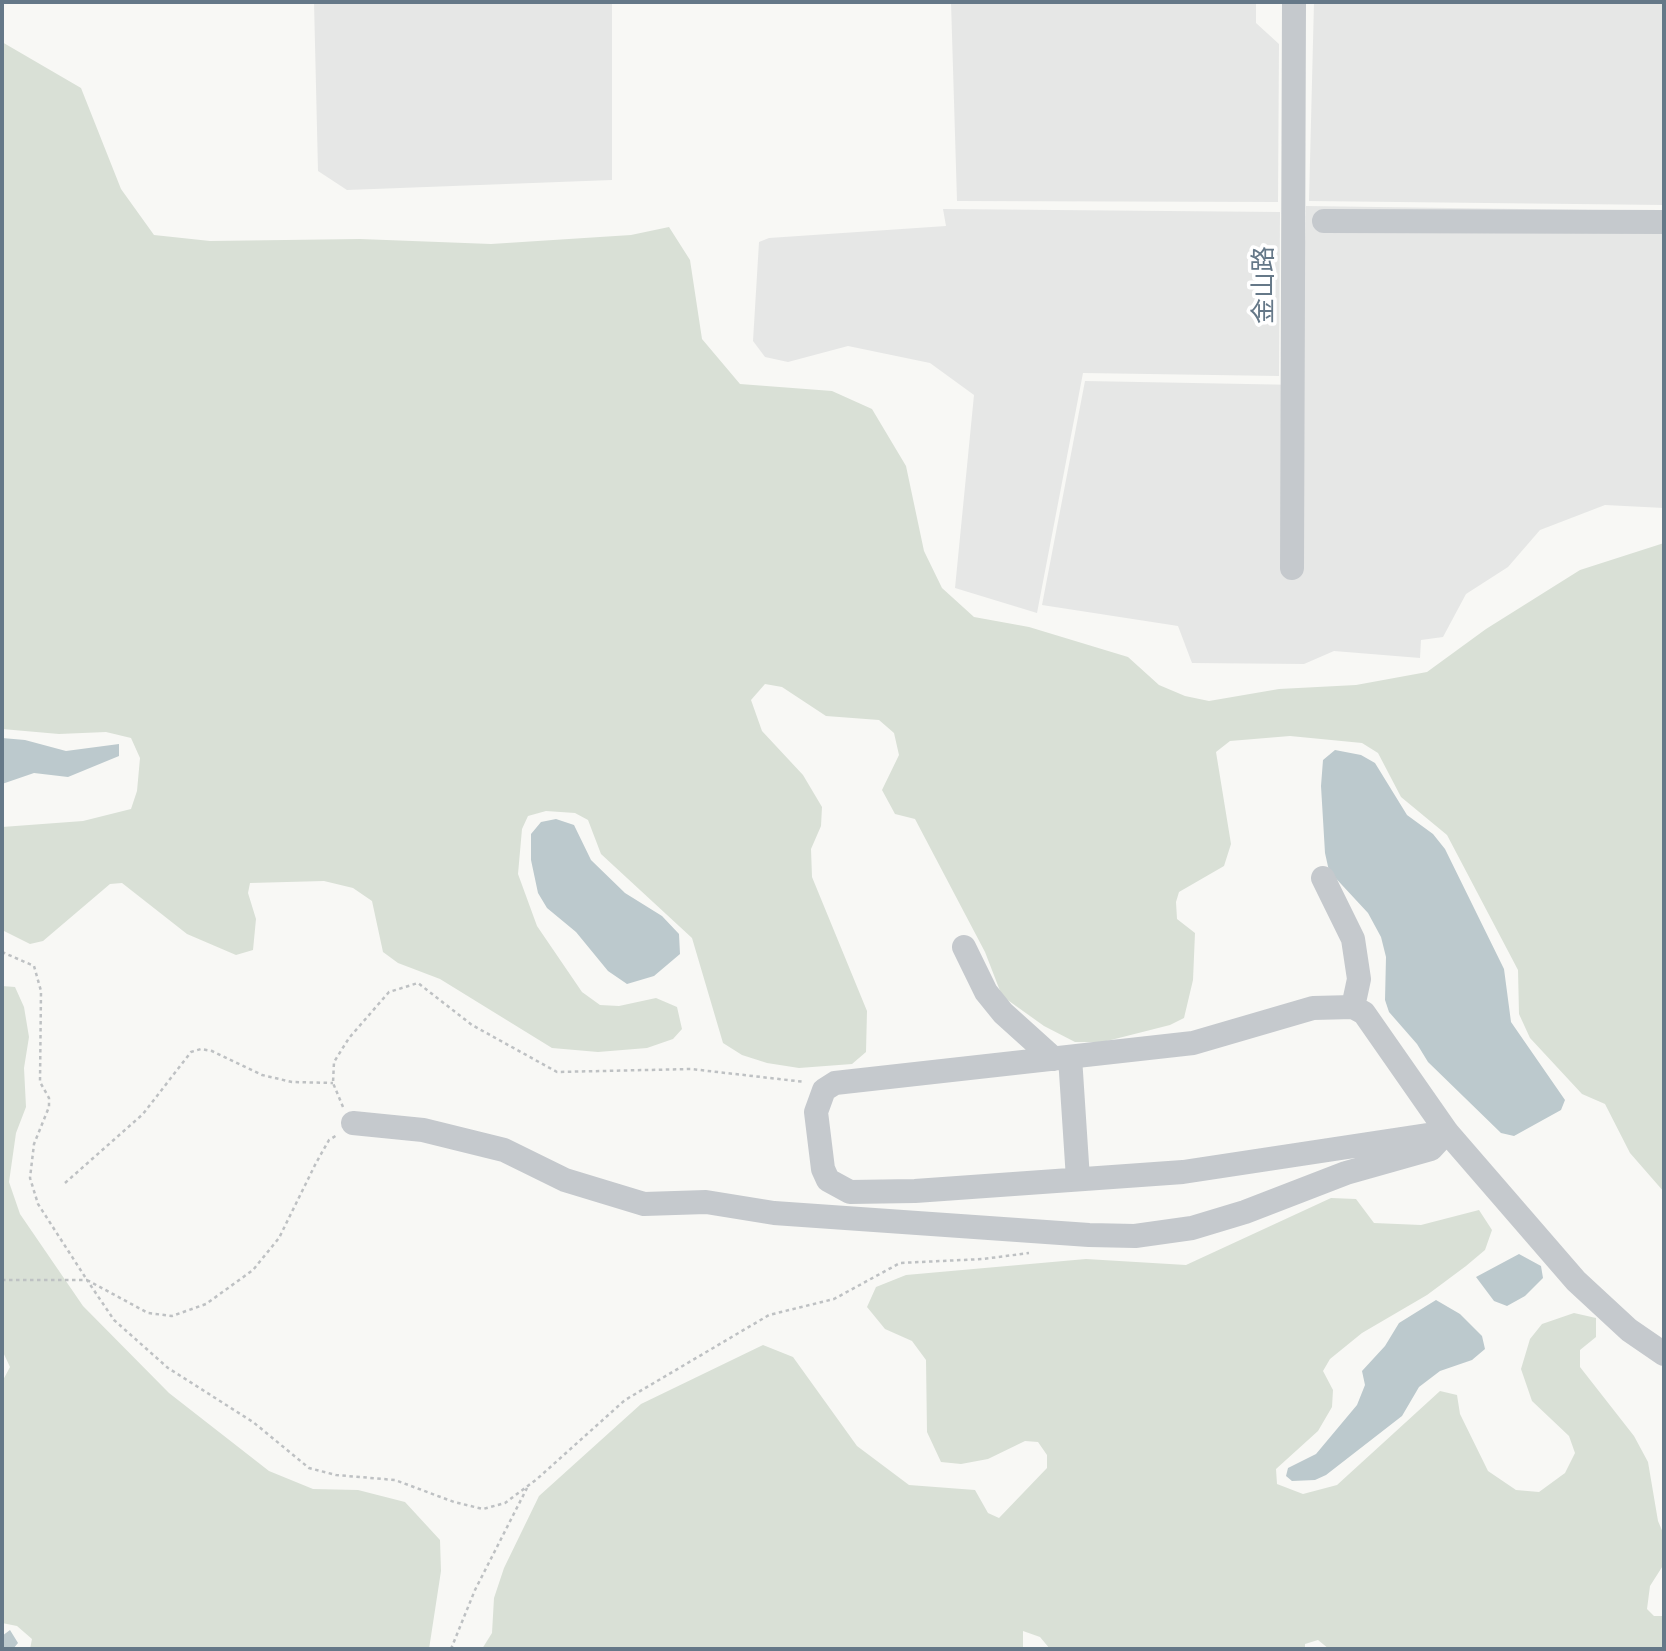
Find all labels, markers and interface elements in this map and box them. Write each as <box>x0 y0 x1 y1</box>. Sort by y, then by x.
street label: 金山路 <box>1247 246 1279 324</box>

